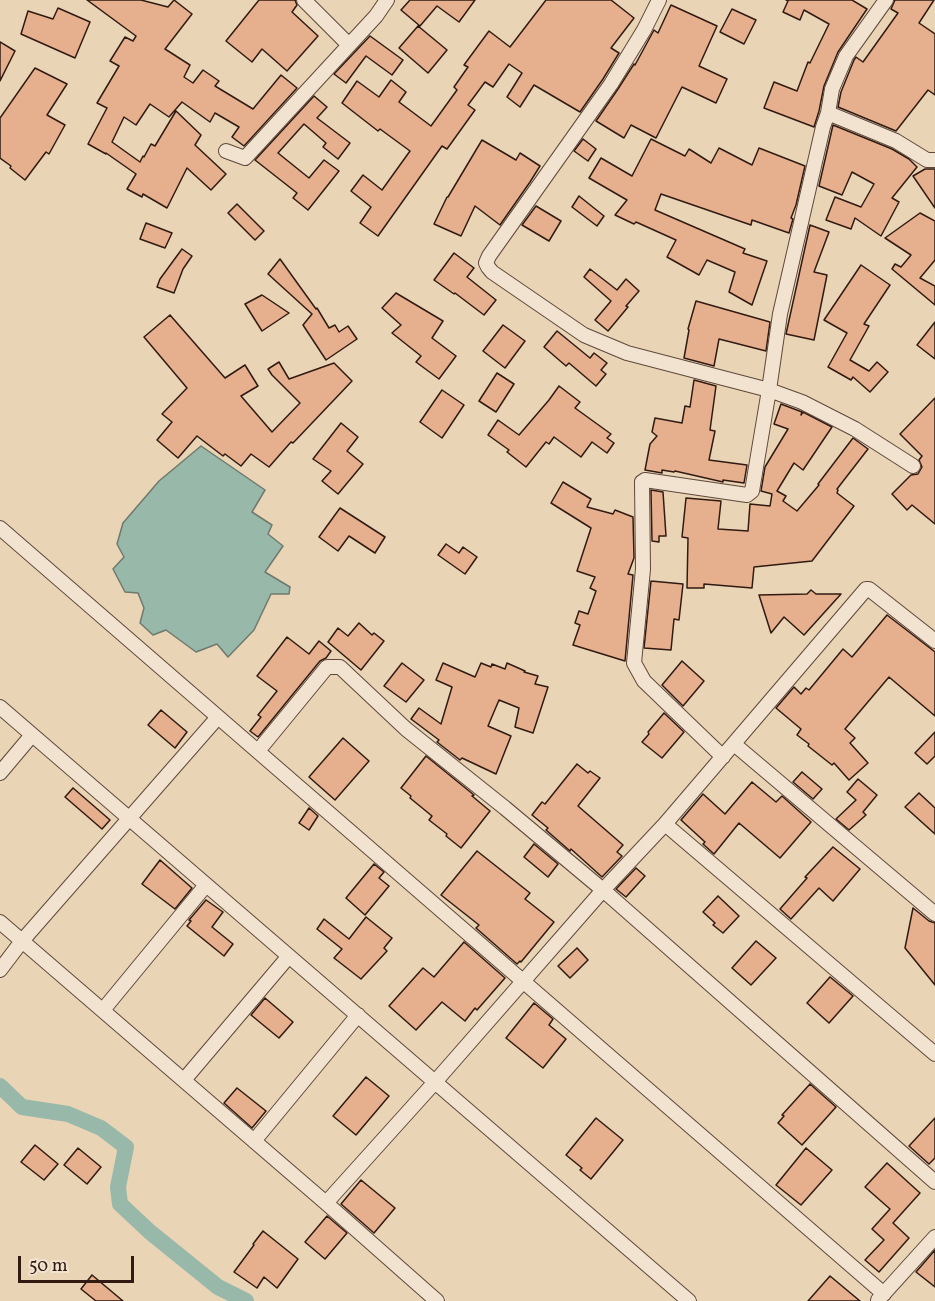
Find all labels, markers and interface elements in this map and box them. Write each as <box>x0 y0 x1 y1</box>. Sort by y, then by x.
scale bar <box>21 1244 136 1282</box>
text: 50 m <box>29 1254 68 1279</box>

